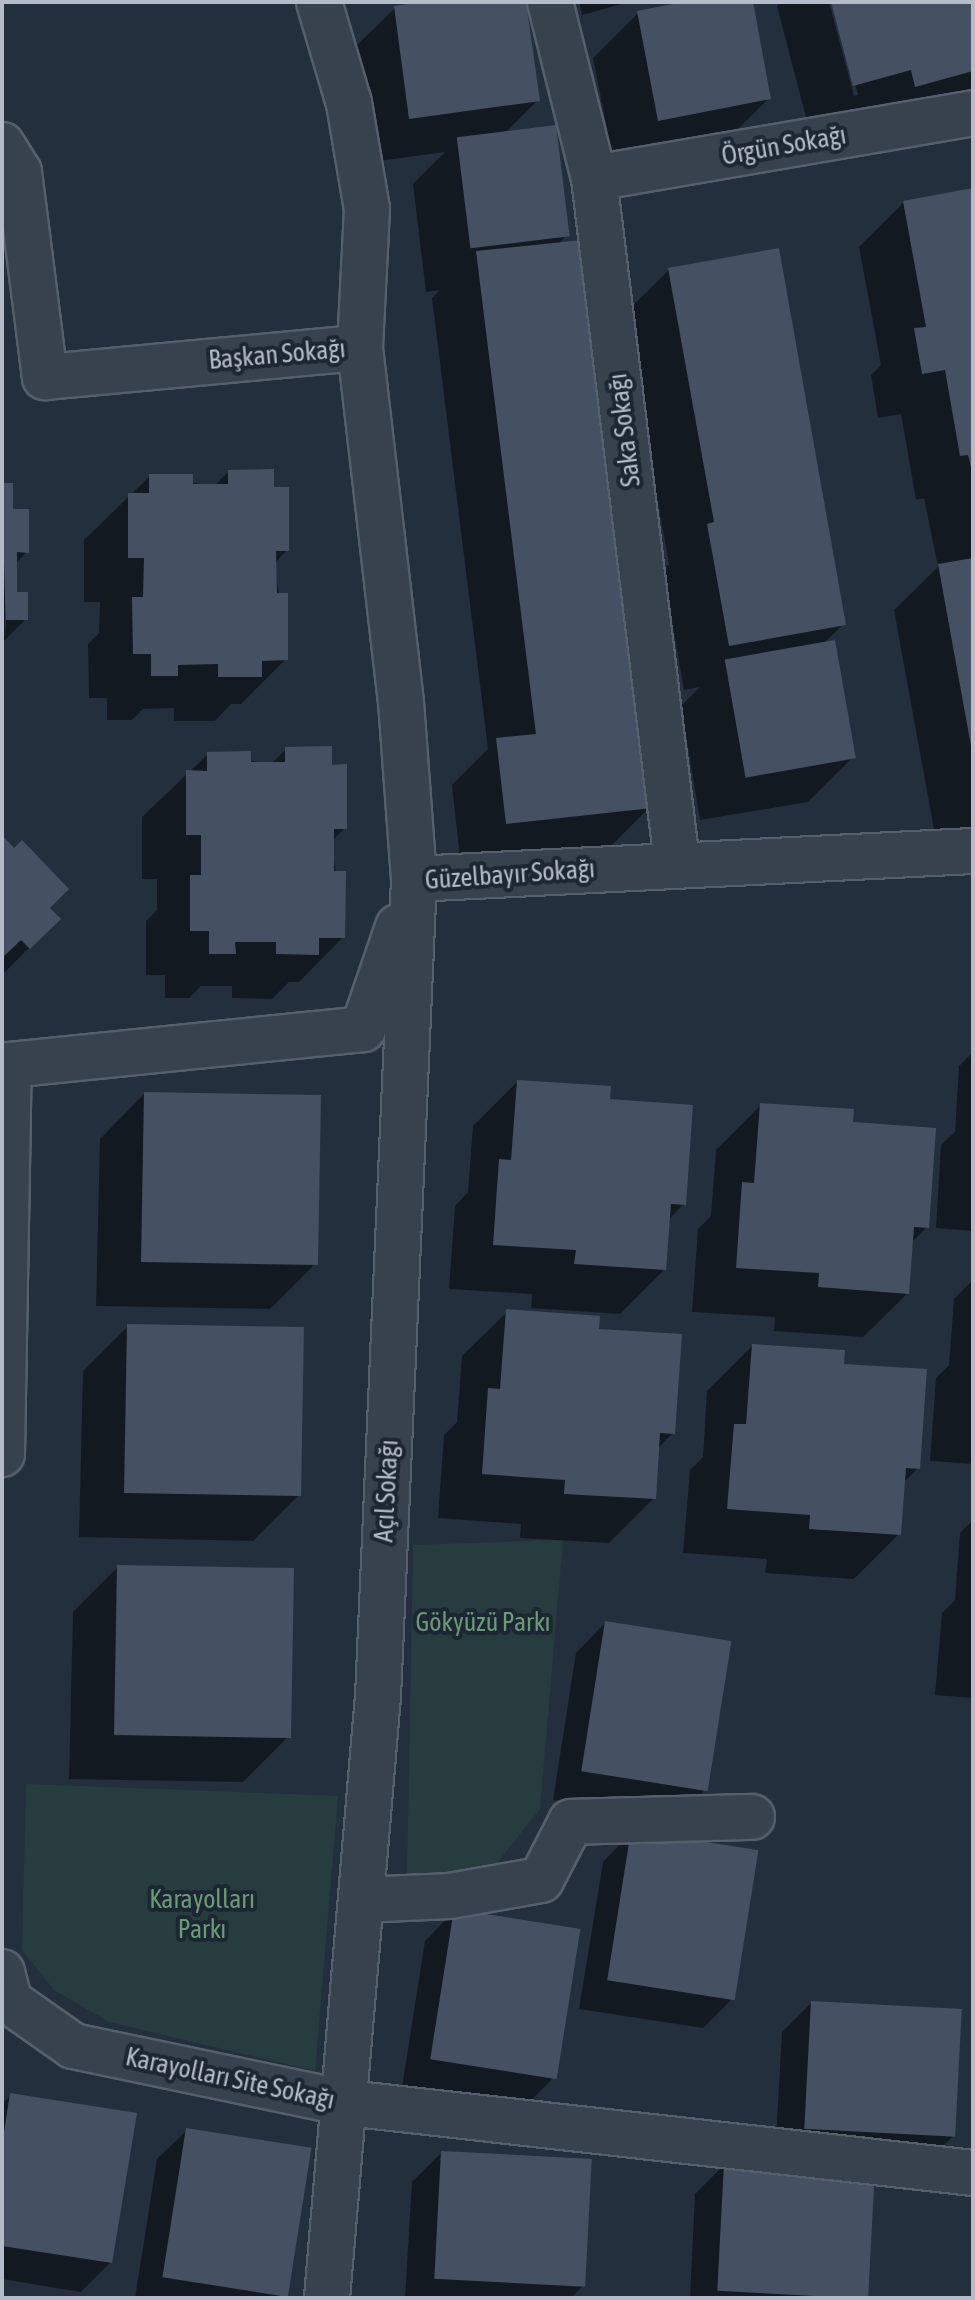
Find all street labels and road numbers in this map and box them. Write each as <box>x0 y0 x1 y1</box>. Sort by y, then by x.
street label: Örgün Sokağı <box>719 120 849 172</box>
street label: Başkan Sokağı <box>207 333 347 377</box>
street label: Saka Sokağı <box>603 372 647 488</box>
street label: Güzelbayır Sokağı <box>424 853 596 897</box>
street label: Açıl Sokağı <box>369 1439 405 1543</box>
street label: Karayolları Site Sokağı <box>123 2042 337 2116</box>

